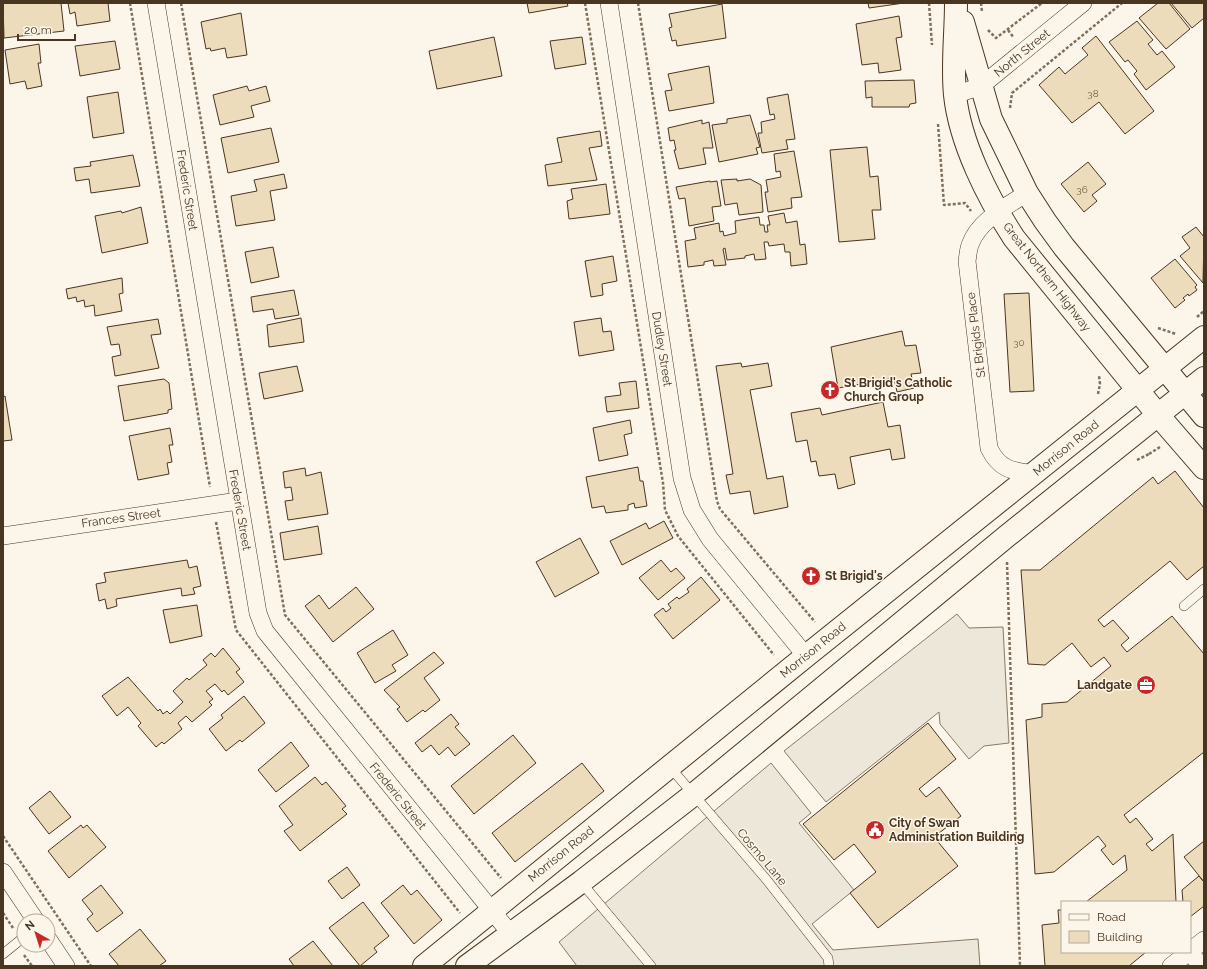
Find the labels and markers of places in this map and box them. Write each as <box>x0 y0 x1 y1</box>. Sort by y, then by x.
place label: St Brigid's Catholic Church Group <box>844 376 953 404</box>
church icon: St Brigid's Catholic Church Group <box>819 379 841 401</box>
church icon: St Brigid's <box>800 565 822 587</box>
place label: St Brigid's <box>825 569 883 583</box>
office icon: Landgate <box>1135 674 1157 696</box>
place label: Landgate <box>1077 678 1132 692</box>
place label: City of Swan Administration Building <box>889 816 1024 844</box>
public building icon: City of Swan Administration Building <box>864 819 886 841</box>

